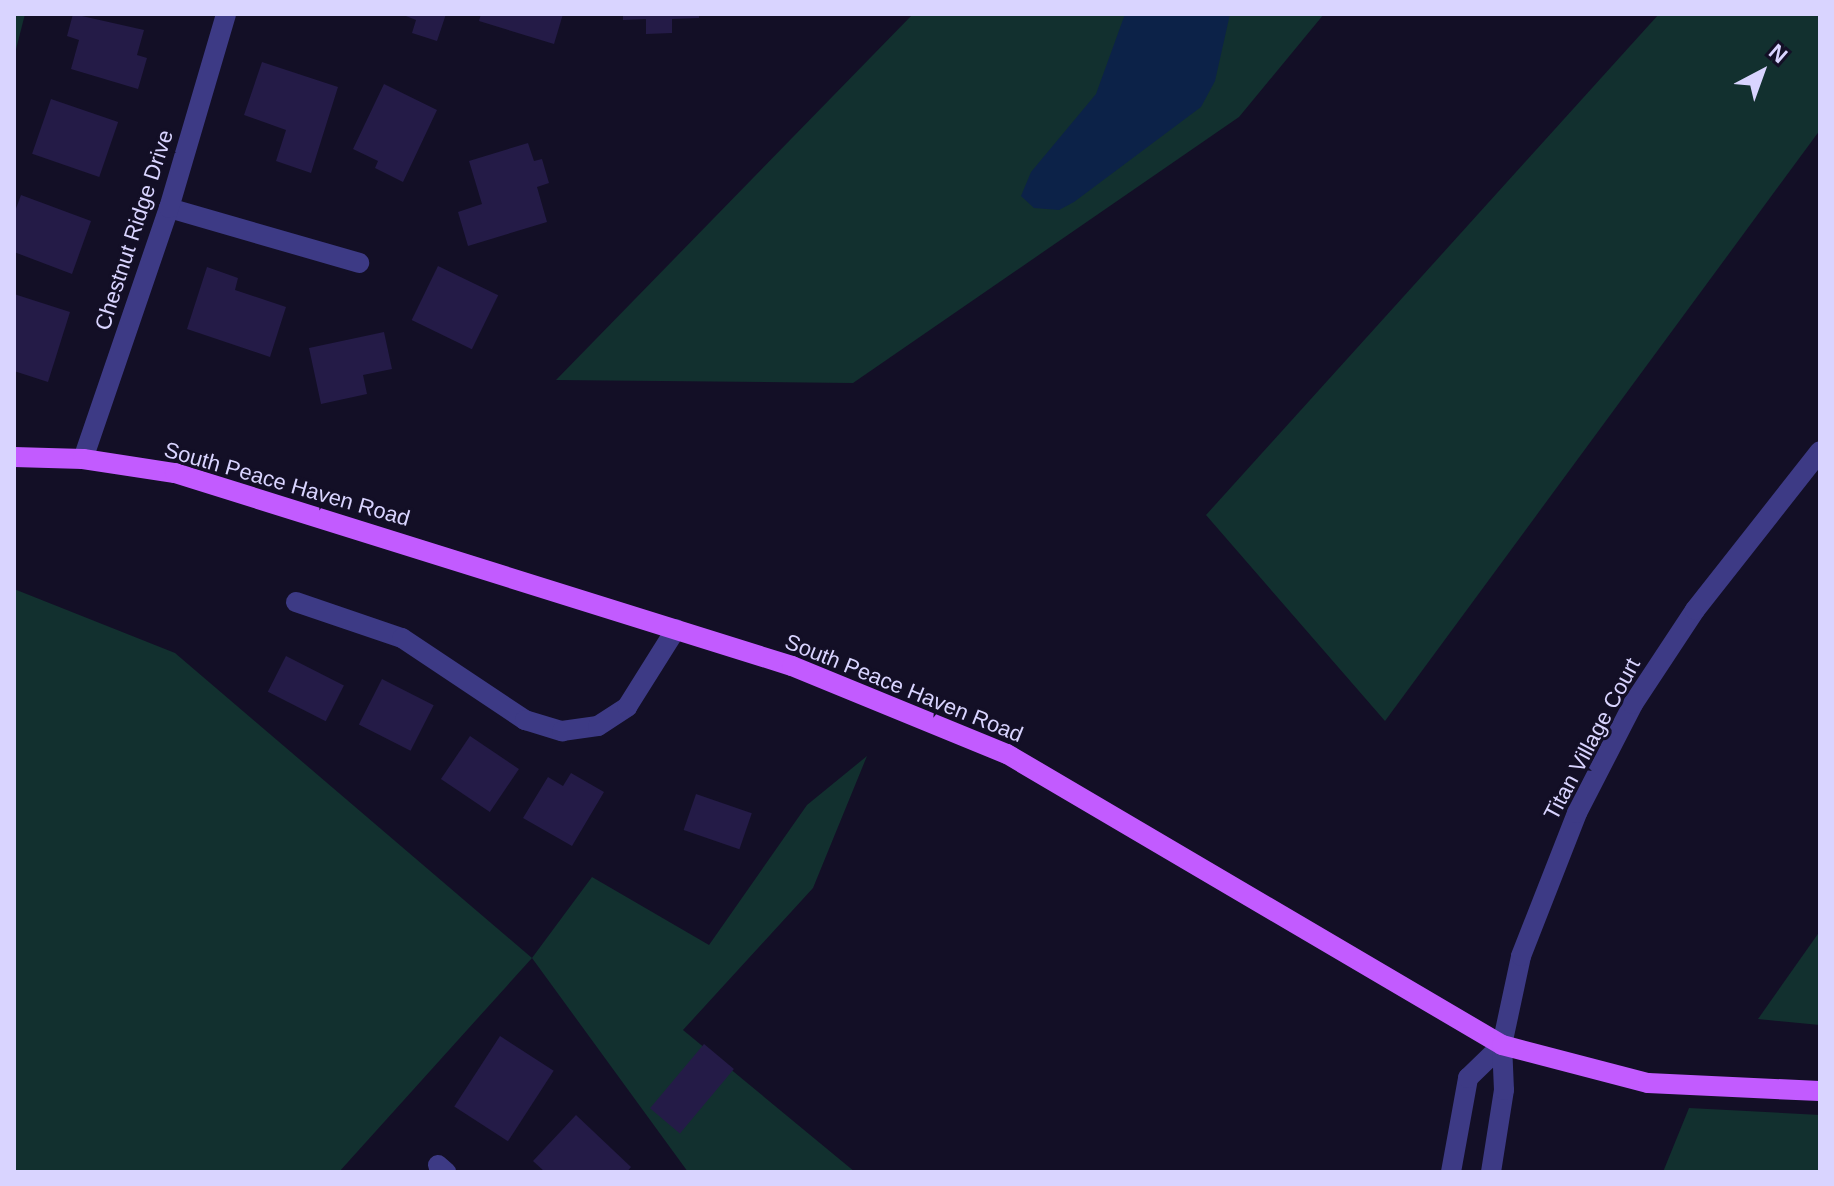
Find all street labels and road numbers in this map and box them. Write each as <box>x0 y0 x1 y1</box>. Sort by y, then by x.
street label: Chestnut Ridge Drive <box>89 126 179 334</box>
street label: South Peace Haven Road <box>161 436 413 532</box>
street label: South Peace Haven Road <box>781 628 1027 748</box>
street label: Titan Village Court <box>1538 653 1646 825</box>

